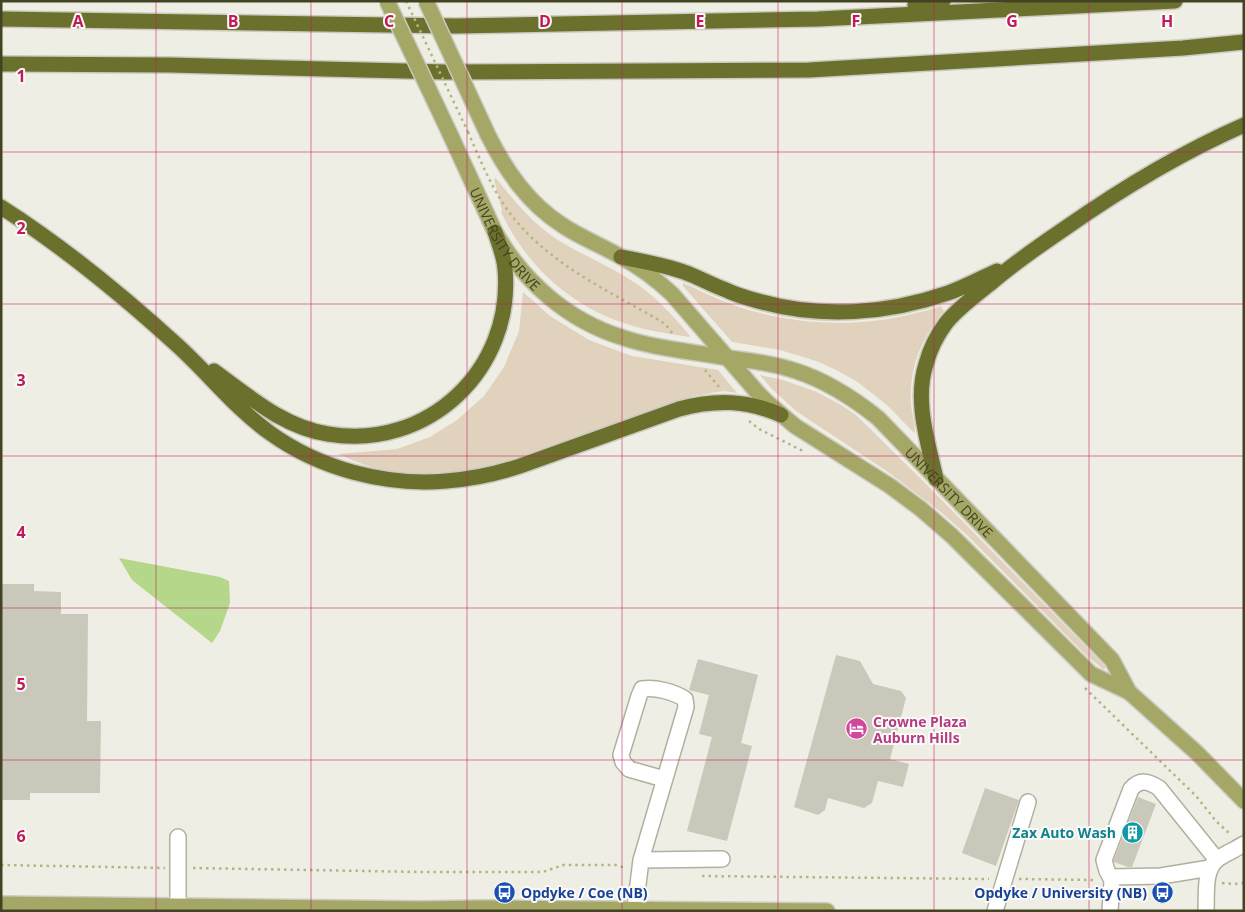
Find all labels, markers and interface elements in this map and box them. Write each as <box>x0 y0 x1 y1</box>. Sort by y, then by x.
text: A <box>72 10 84 32</box>
text: B <box>228 10 238 32</box>
text: C <box>384 10 394 32</box>
text: D <box>539 10 551 32</box>
text: E <box>696 10 705 32</box>
text: F <box>852 10 860 32</box>
text: G <box>1006 10 1018 32</box>
text: H <box>1161 10 1173 32</box>
text: 1 <box>16 65 26 87</box>
street label: UNIVERSITY DRIVE <box>466 184 545 294</box>
text: 2 <box>16 217 26 239</box>
text: 3 <box>16 369 26 391</box>
street label: UNIVERSITY DRIVE <box>901 442 998 541</box>
text: 4 <box>16 521 26 543</box>
text: 5 <box>16 673 26 695</box>
place label: Crowne Plaza Auburn Hills <box>873 712 967 747</box>
hotel icon: Crowne Plaza Auburn Hills <box>845 717 869 741</box>
building icon: Zax Auto Wash <box>1120 820 1144 844</box>
place label: Zax Auto Wash <box>1012 823 1116 842</box>
text: 6 <box>16 825 26 847</box>
bus stop icon: Opdyke / Coe (NB) <box>493 880 517 904</box>
bus stop icon: Opdyke / University (NB) <box>1151 880 1175 904</box>
place label: Opdyke / Coe (NB) <box>521 883 648 902</box>
place label: Opdyke / University (NB) <box>974 883 1147 902</box>

